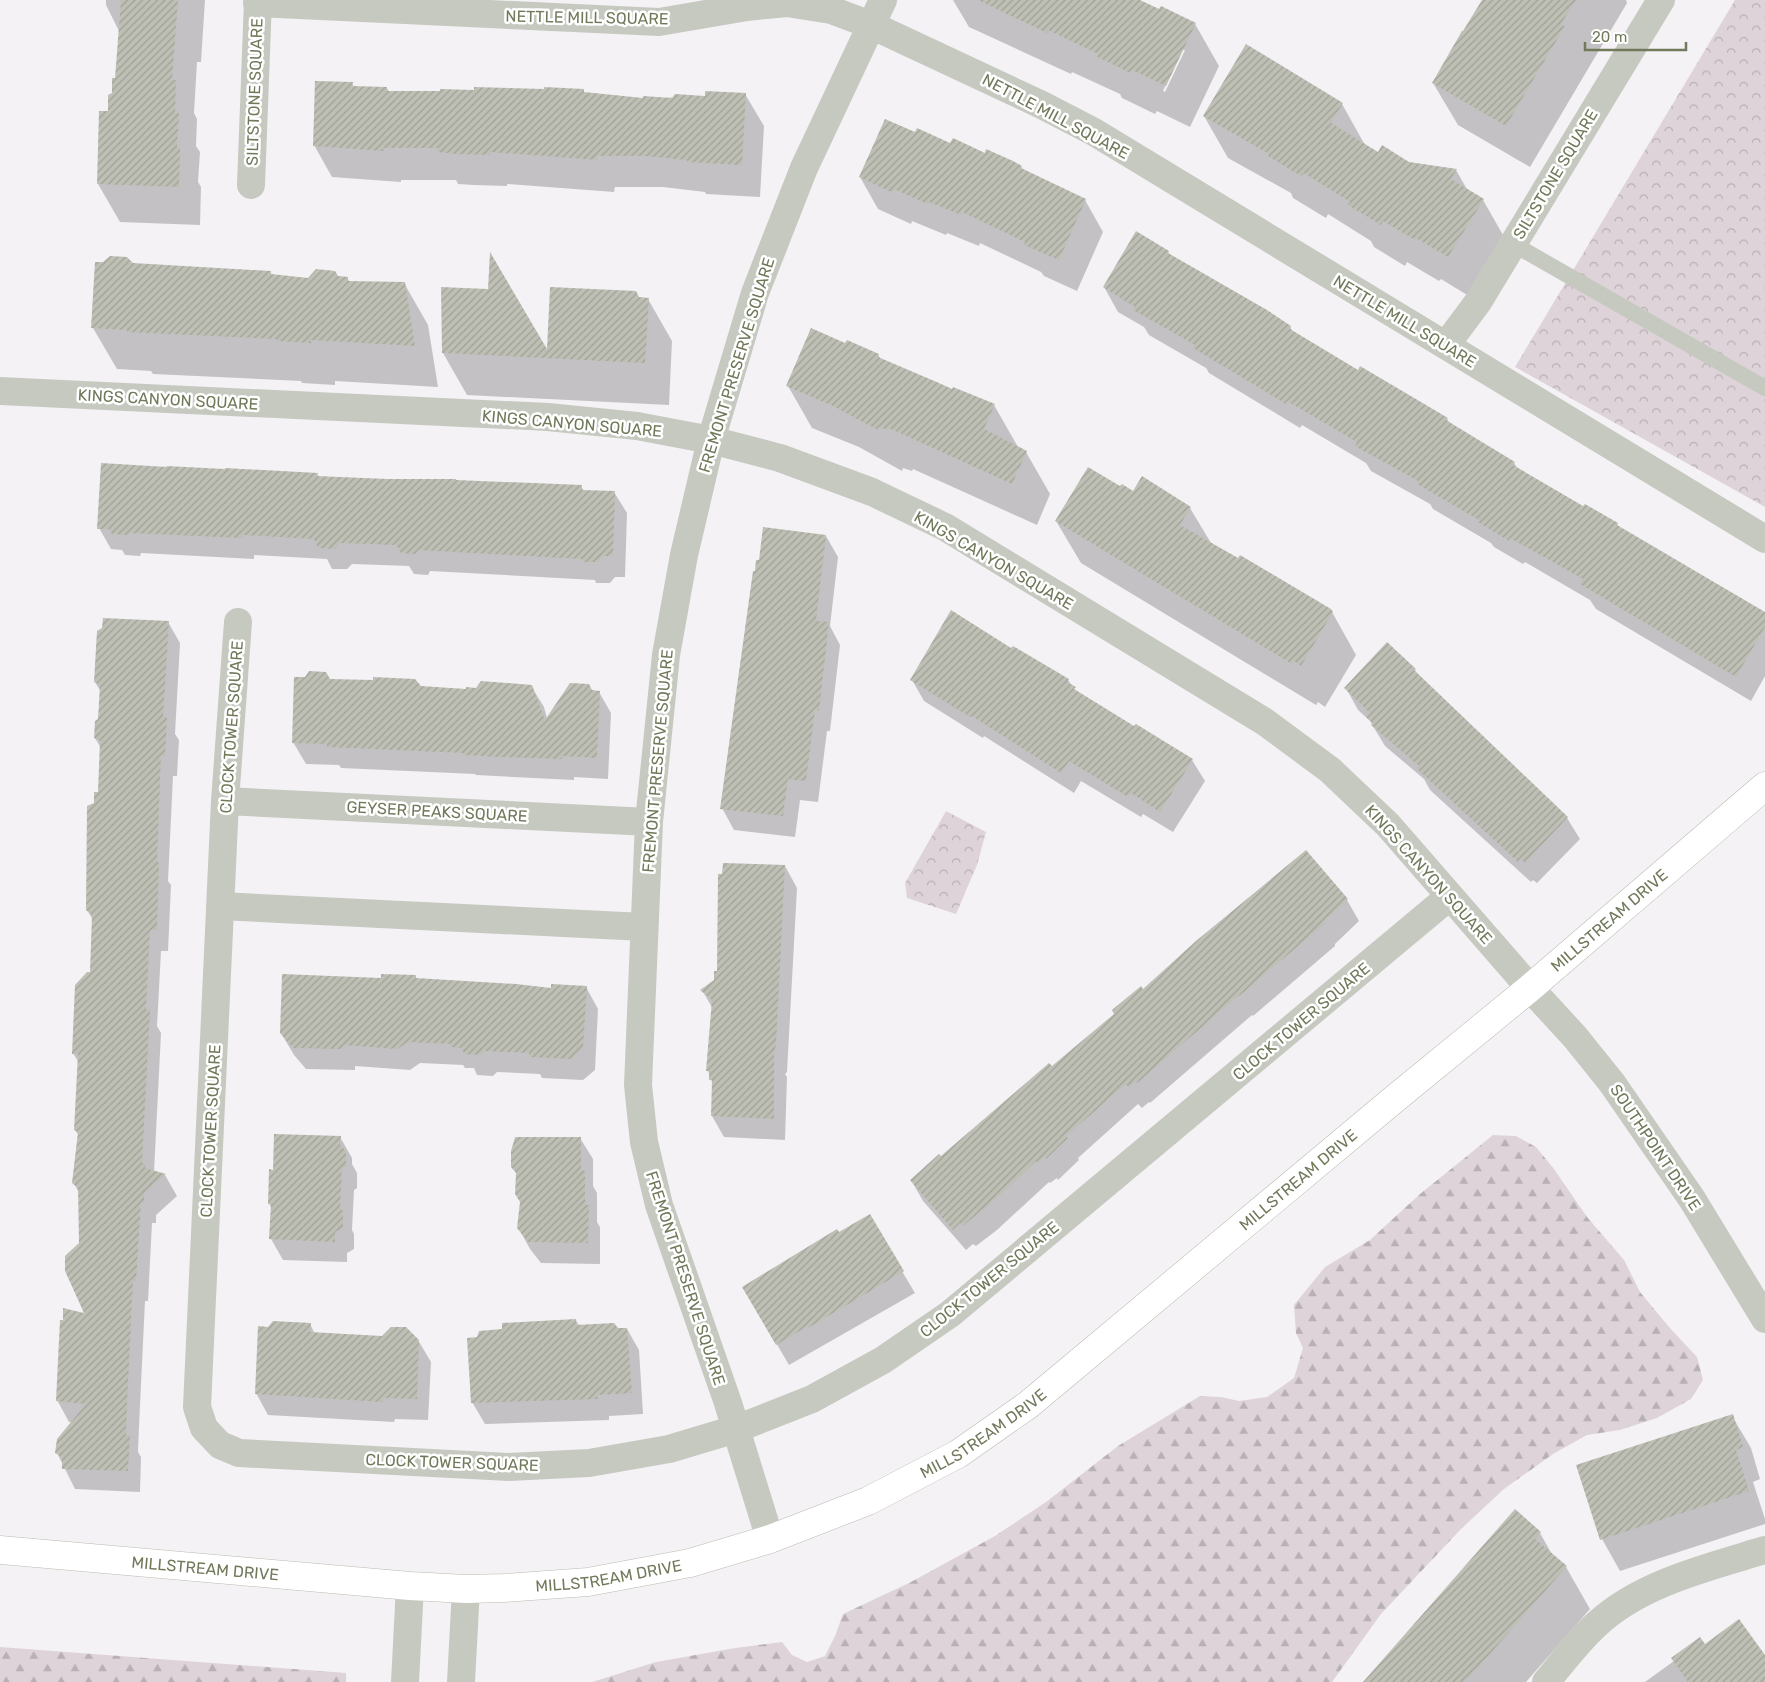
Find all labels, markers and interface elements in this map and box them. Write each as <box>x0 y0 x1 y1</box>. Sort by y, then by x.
street label: NETTLE MILL SQUARE <box>505 7 669 28</box>
street label: SILTSTONE SQUARE <box>242 18 267 166</box>
scale bar <box>1585 20 1686 52</box>
text: 20 m <box>1592 28 1627 46</box>
street label: NETTLE MILL SQUARE <box>979 70 1132 163</box>
street label: SILTSTONE SQUARE <box>1509 106 1602 242</box>
street label: FREMONT PRESERVE SQUARE <box>695 255 778 475</box>
street label: NETTLE MILL SQUARE <box>1330 271 1480 372</box>
street label: KINGS CANYON SQUARE <box>77 385 259 414</box>
street label: KINGS CANYON SQUARE <box>481 406 663 441</box>
street label: KINGS CANYON SQUARE <box>911 507 1077 614</box>
street label: CLOCK TOWER SQUARE <box>216 640 247 814</box>
street label: FREMONT PRESERVE SQUARE <box>638 649 677 873</box>
street label: GEYSER PEAKS SQUARE <box>346 797 528 826</box>
street label: KINGS CANYON SQUARE <box>1361 801 1496 948</box>
street label: MILLSTREAM DRIVE <box>1547 865 1672 976</box>
street label: CLOCK TOWER SQUARE <box>1229 958 1374 1084</box>
street label: CLOCK TOWER SQUARE <box>196 1044 225 1218</box>
street label: SOUTHPOINT DRIVE <box>1606 1081 1705 1214</box>
street label: MILLSTREAM DRIVE <box>1235 1125 1361 1235</box>
street label: FREMONT PRESERVE SQUARE <box>642 1169 729 1388</box>
street label: CLOCK TOWER SQUARE <box>916 1217 1063 1341</box>
street label: MILLSTREAM DRIVE <box>917 1385 1050 1482</box>
street label: CLOCK TOWER SQUARE <box>365 1450 539 1475</box>
street label: MILLSTREAM DRIVE <box>131 1553 280 1584</box>
street label: MILLSTREAM DRIVE <box>535 1556 683 1596</box>

